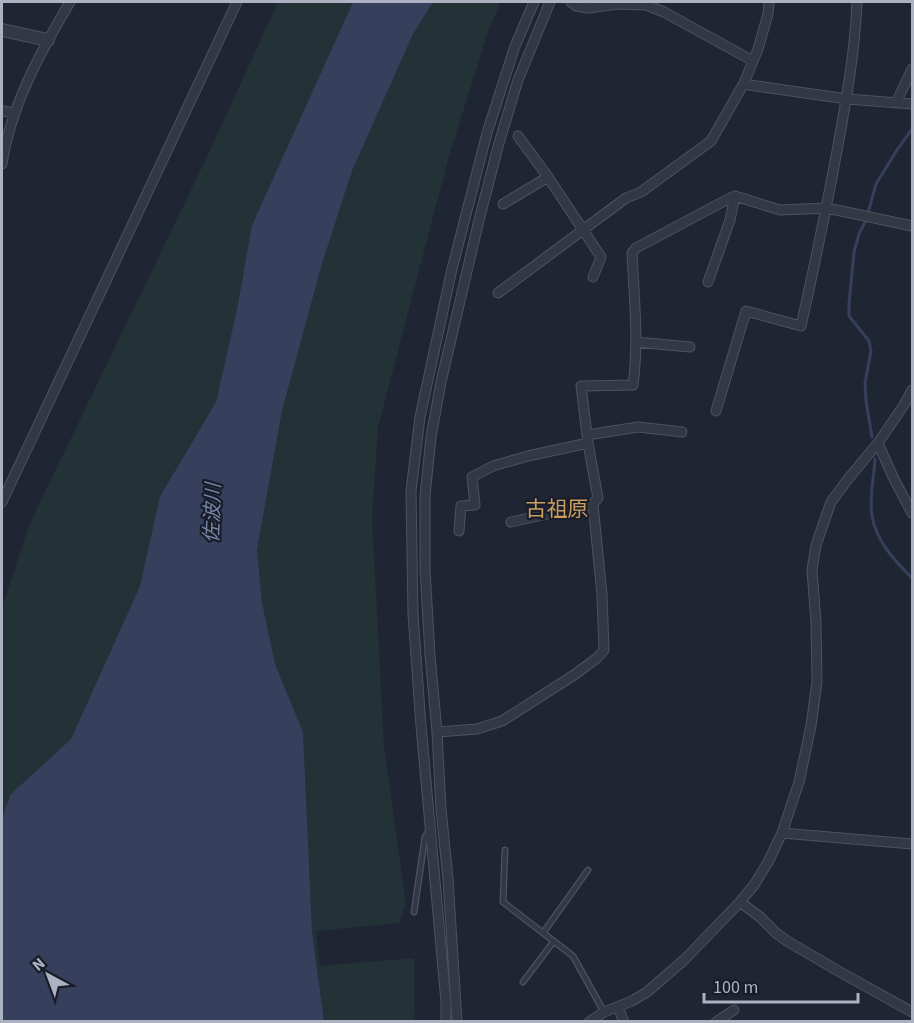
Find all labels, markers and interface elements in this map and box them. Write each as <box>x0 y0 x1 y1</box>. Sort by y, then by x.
water label: 佐波川 <box>198 481 228 543</box>
district label: 古祖原 <box>526 494 589 524</box>
north arrow <box>18 945 78 1005</box>
text: N <box>28 953 50 976</box>
scale bar <box>704 966 858 1004</box>
text: 100 m <box>713 975 758 1000</box>

